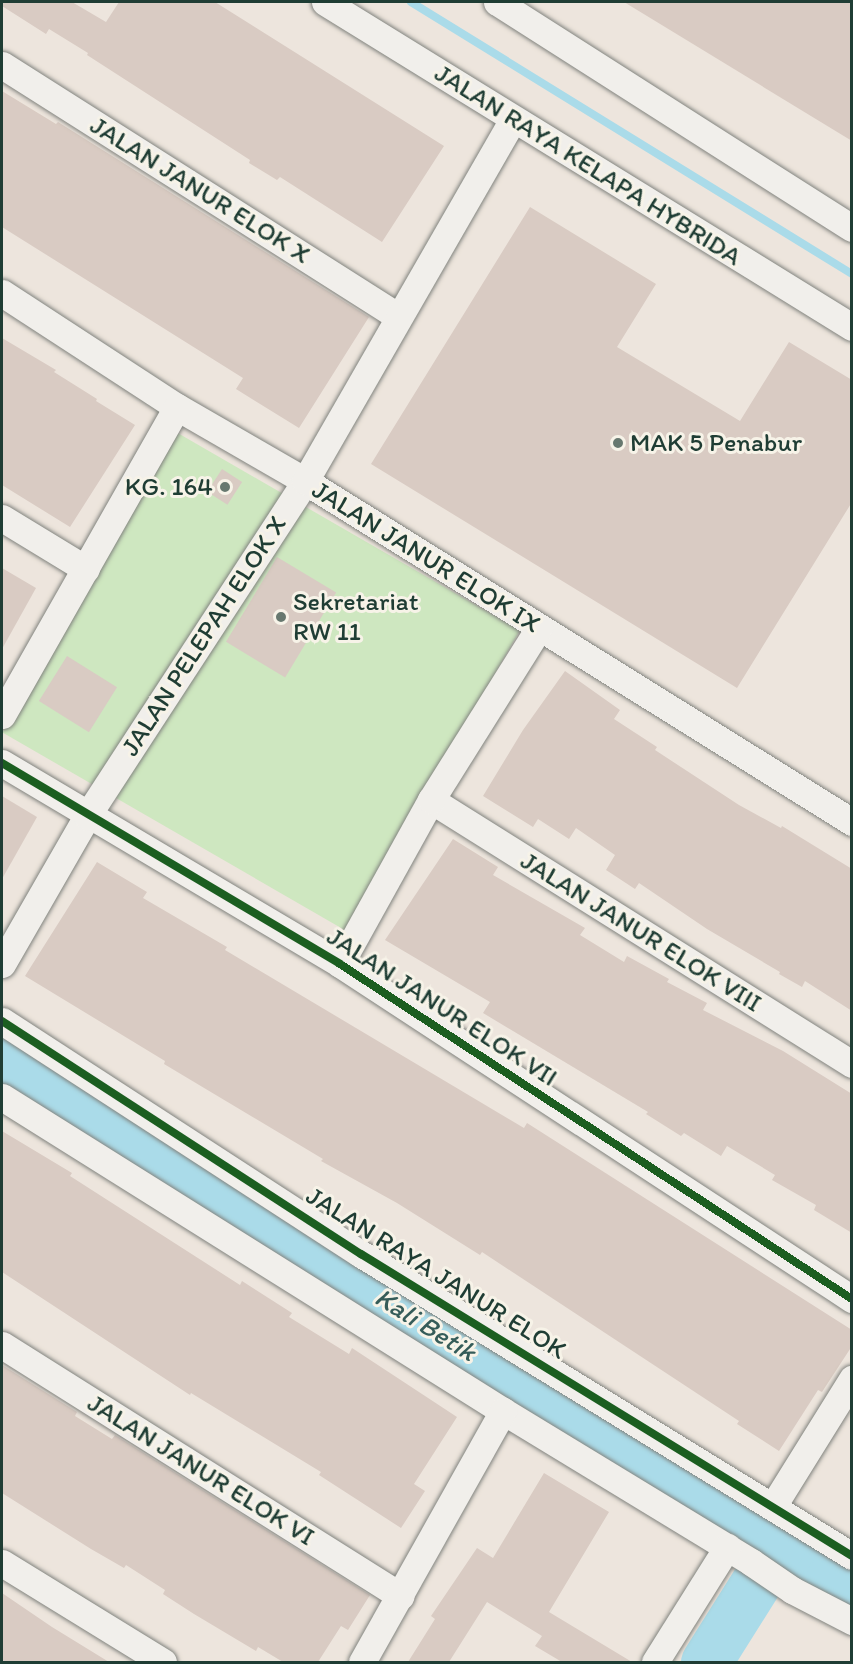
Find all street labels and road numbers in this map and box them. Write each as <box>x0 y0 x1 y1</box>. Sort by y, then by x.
street label: JALAN RAYA KELAPA HYBRIDA <box>428 57 748 273</box>
street label: JALAN JANUR ELOK X <box>85 110 315 270</box>
street label: JALAN JANUR ELOK IX <box>306 474 546 640</box>
street label: JALAN PELEPAH ELOK X <box>115 510 293 762</box>
street label: JALAN JANUR ELOK VIII <box>515 845 767 1019</box>
street label: JALAN JANUR ELOK VII <box>321 921 563 1093</box>
street label: JALAN RAYA JANUR ELOK <box>301 1180 571 1366</box>
street label: JALAN JANUR ELOK VI <box>82 1388 320 1552</box>

